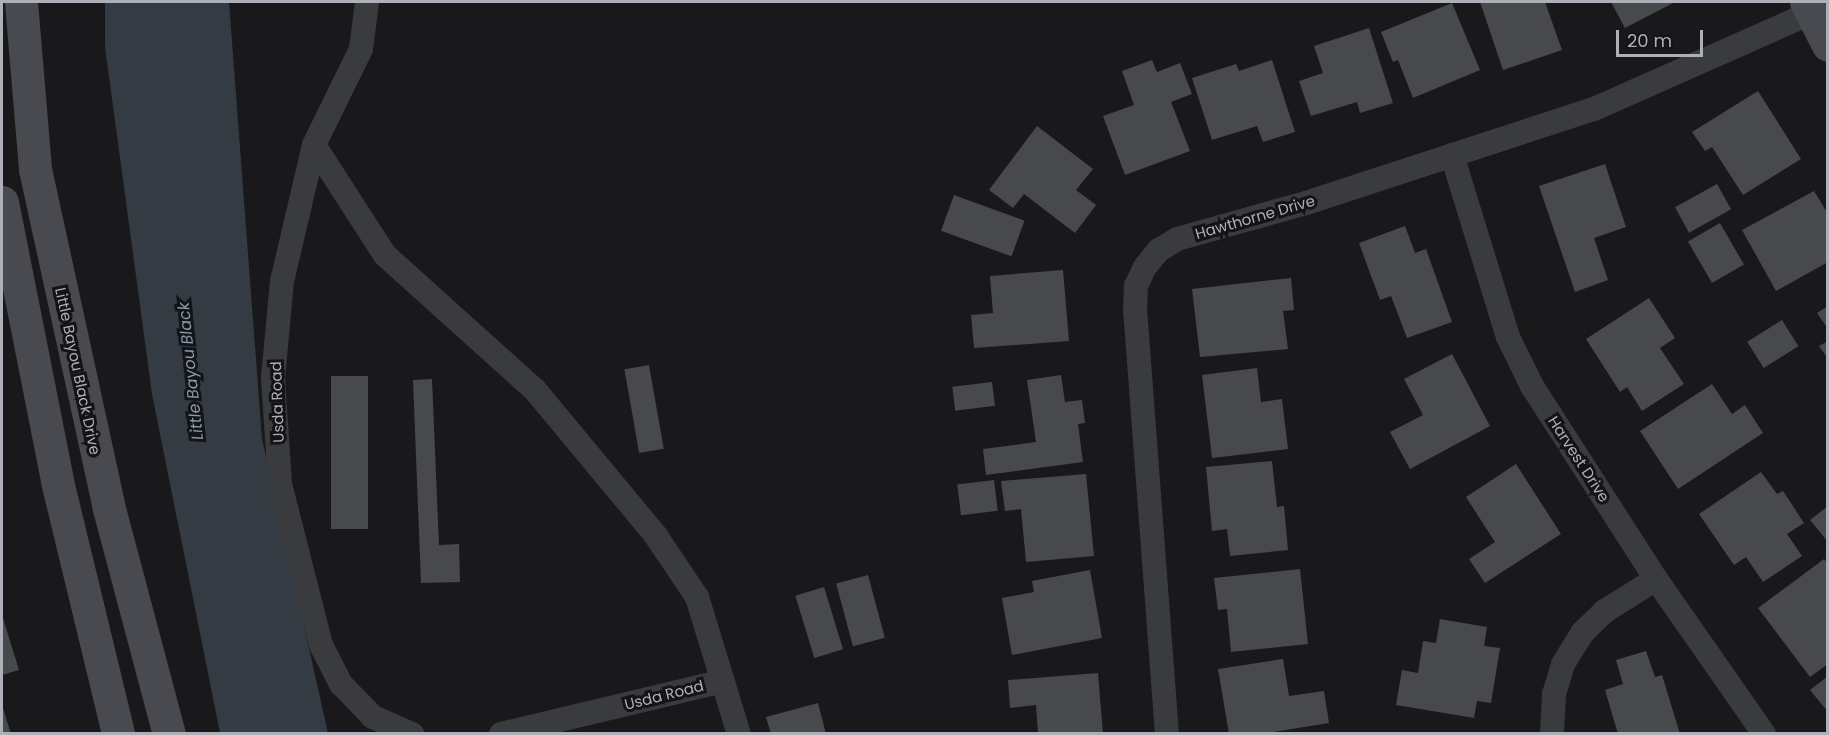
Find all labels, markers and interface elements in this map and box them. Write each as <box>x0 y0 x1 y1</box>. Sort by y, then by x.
scale bar <box>1619 18 1706 56</box>
text: 20 m <box>1627 28 1672 53</box>
street label: Hawthorne Drive <box>1193 191 1317 243</box>
street label: Little Bayou Black Drive <box>51 286 105 456</box>
water label: Little Bayou Black <box>174 301 208 441</box>
street label: Usda Road <box>267 361 287 443</box>
street label: Harvest Drive <box>1545 413 1613 505</box>
street label: Usda Road <box>622 676 706 714</box>

